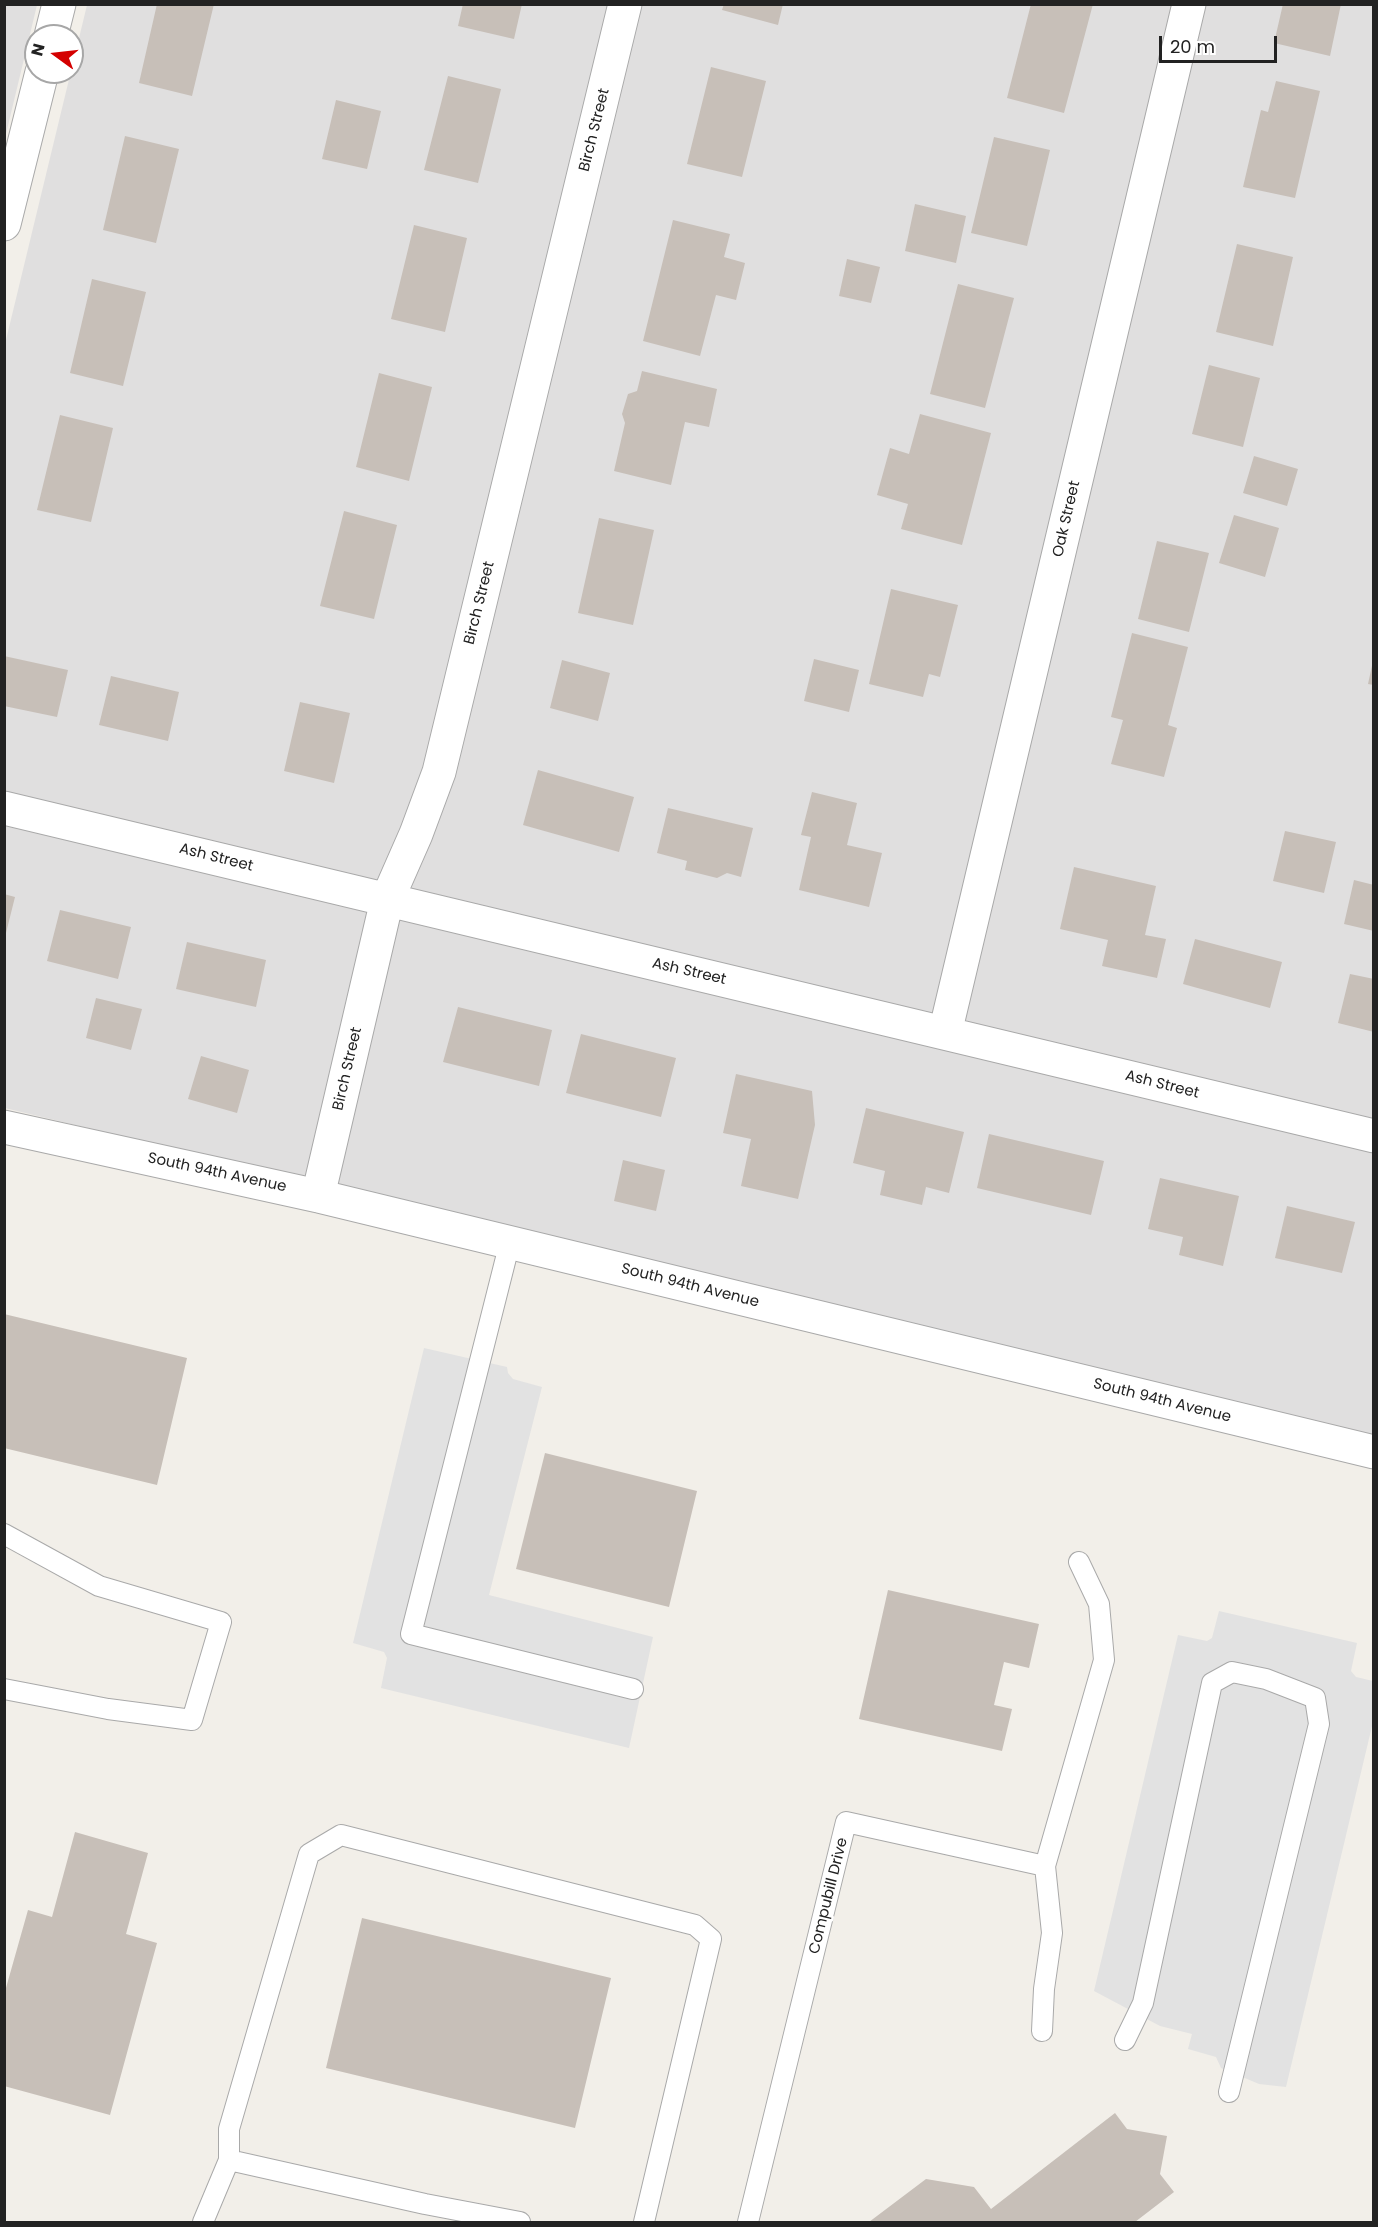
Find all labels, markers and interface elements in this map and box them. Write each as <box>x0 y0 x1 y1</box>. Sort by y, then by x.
north arrow <box>24 24 84 84</box>
scale bar <box>1162 24 1280 62</box>
text: 20 m <box>1170 34 1215 59</box>
text: N <box>25 41 51 59</box>
street label: Birch Street <box>576 87 614 173</box>
street label: Oak Street <box>1050 479 1084 559</box>
street label: Birch Street <box>461 560 499 646</box>
street label: Ash Street <box>177 840 255 876</box>
street label: Ash Street <box>650 955 728 989</box>
street label: Birch Street <box>330 1026 366 1112</box>
street label: Ash Street <box>1123 1067 1201 1103</box>
street label: South 94th Avenue <box>146 1150 288 1196</box>
street label: South 94th Avenue <box>619 1260 761 1312</box>
street label: South 94th Avenue <box>1091 1375 1233 1427</box>
street label: Compubill Drive <box>806 1836 852 1956</box>

